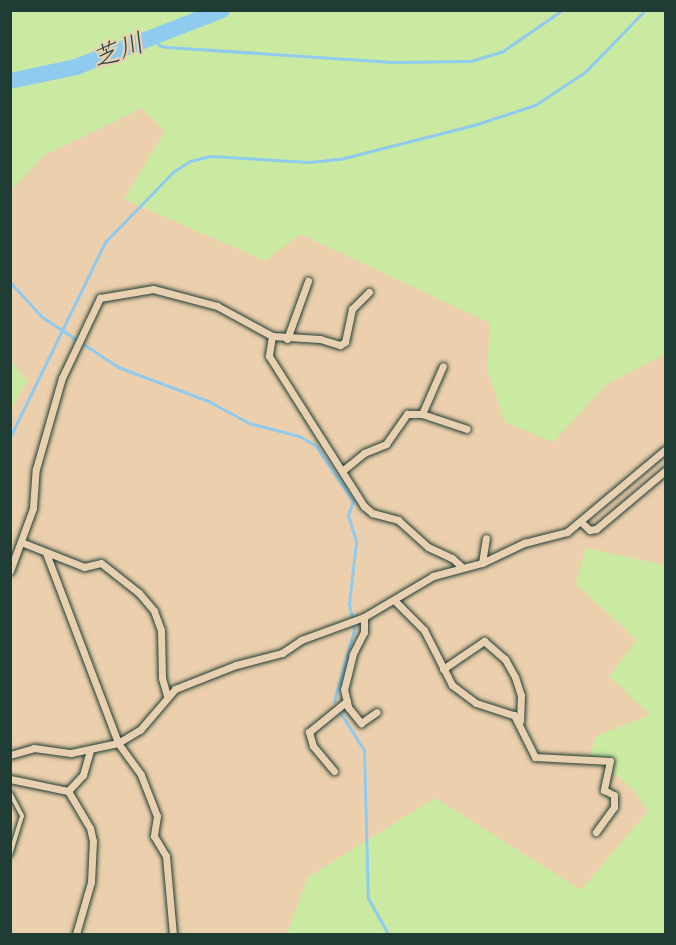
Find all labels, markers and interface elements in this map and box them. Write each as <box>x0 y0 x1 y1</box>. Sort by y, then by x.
water label: 芝川 <box>87 26 149 76</box>

